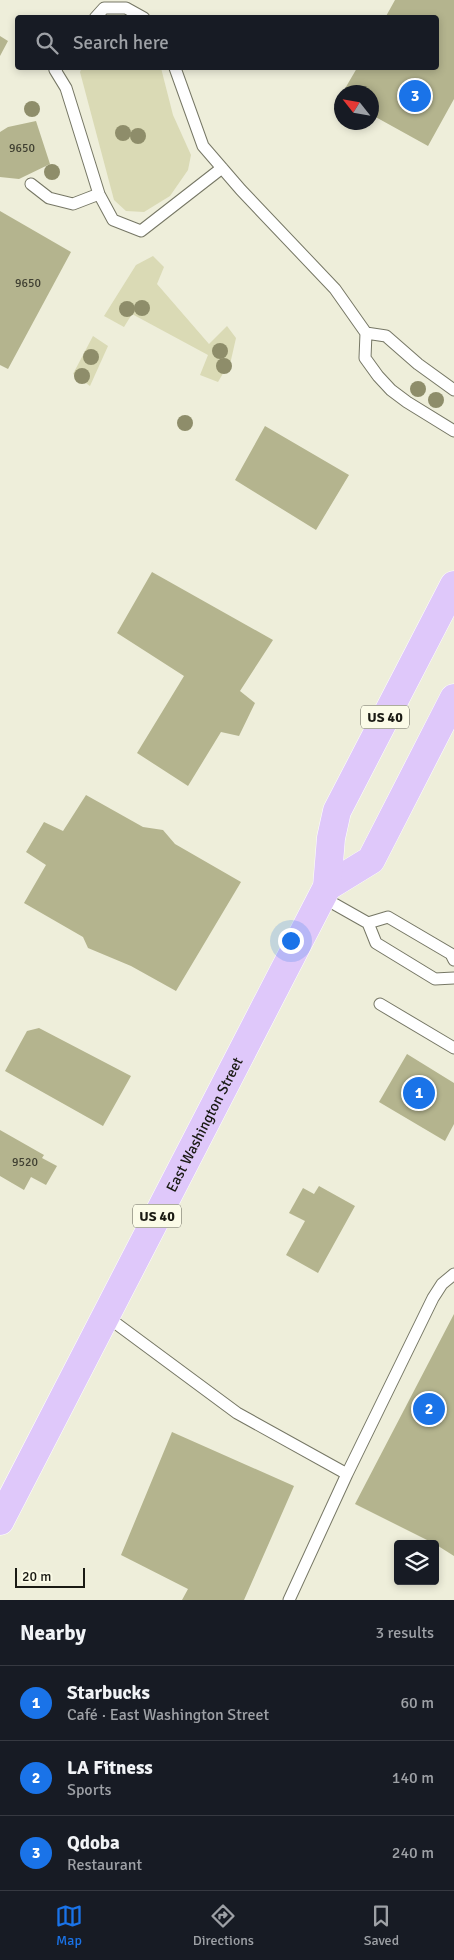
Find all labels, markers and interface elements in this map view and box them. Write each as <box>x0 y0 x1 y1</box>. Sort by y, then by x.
search box <box>15 15 439 70</box>
icon: search <box>33 29 61 57</box>
text: Search here <box>73 31 169 55</box>
pin: 3 <box>399 77 431 115</box>
north arrow <box>334 85 379 130</box>
house number: 9650 <box>9 141 35 156</box>
house number: 9650 <box>15 276 41 291</box>
road number: US 40 <box>361 706 409 729</box>
your location <box>278 928 304 954</box>
street label: East Washington Street <box>162 1054 247 1195</box>
pin: 1 <box>403 1074 435 1112</box>
house number: 9520 <box>12 1155 38 1170</box>
road number: US 40 <box>133 1204 181 1228</box>
pin: 2 <box>413 1390 445 1428</box>
map controls <box>394 1540 439 1585</box>
button: layers <box>394 1540 439 1585</box>
scale bar <box>15 1565 85 1588</box>
text: 20 m <box>22 1568 51 1585</box>
text: Nearby <box>20 1620 86 1646</box>
text: 3 results <box>375 1623 434 1643</box>
text: Starbucks <box>67 1681 150 1705</box>
text: 1 <box>32 1693 40 1713</box>
text: 60 m <box>400 1693 434 1713</box>
text: Café · East Washington Street <box>67 1705 269 1725</box>
text: LA Fitness <box>67 1756 153 1780</box>
text: 2 <box>32 1768 40 1788</box>
text: 140 m <box>392 1768 434 1788</box>
text: Sports <box>67 1780 112 1800</box>
text: Qdoba <box>67 1831 120 1855</box>
text: 3 <box>32 1843 40 1863</box>
text: 240 m <box>392 1843 434 1863</box>
text: Restaurant <box>67 1855 142 1875</box>
tab: Map <box>55 1902 83 1949</box>
tab: Directions <box>193 1902 254 1949</box>
tab: Saved <box>364 1902 399 1949</box>

